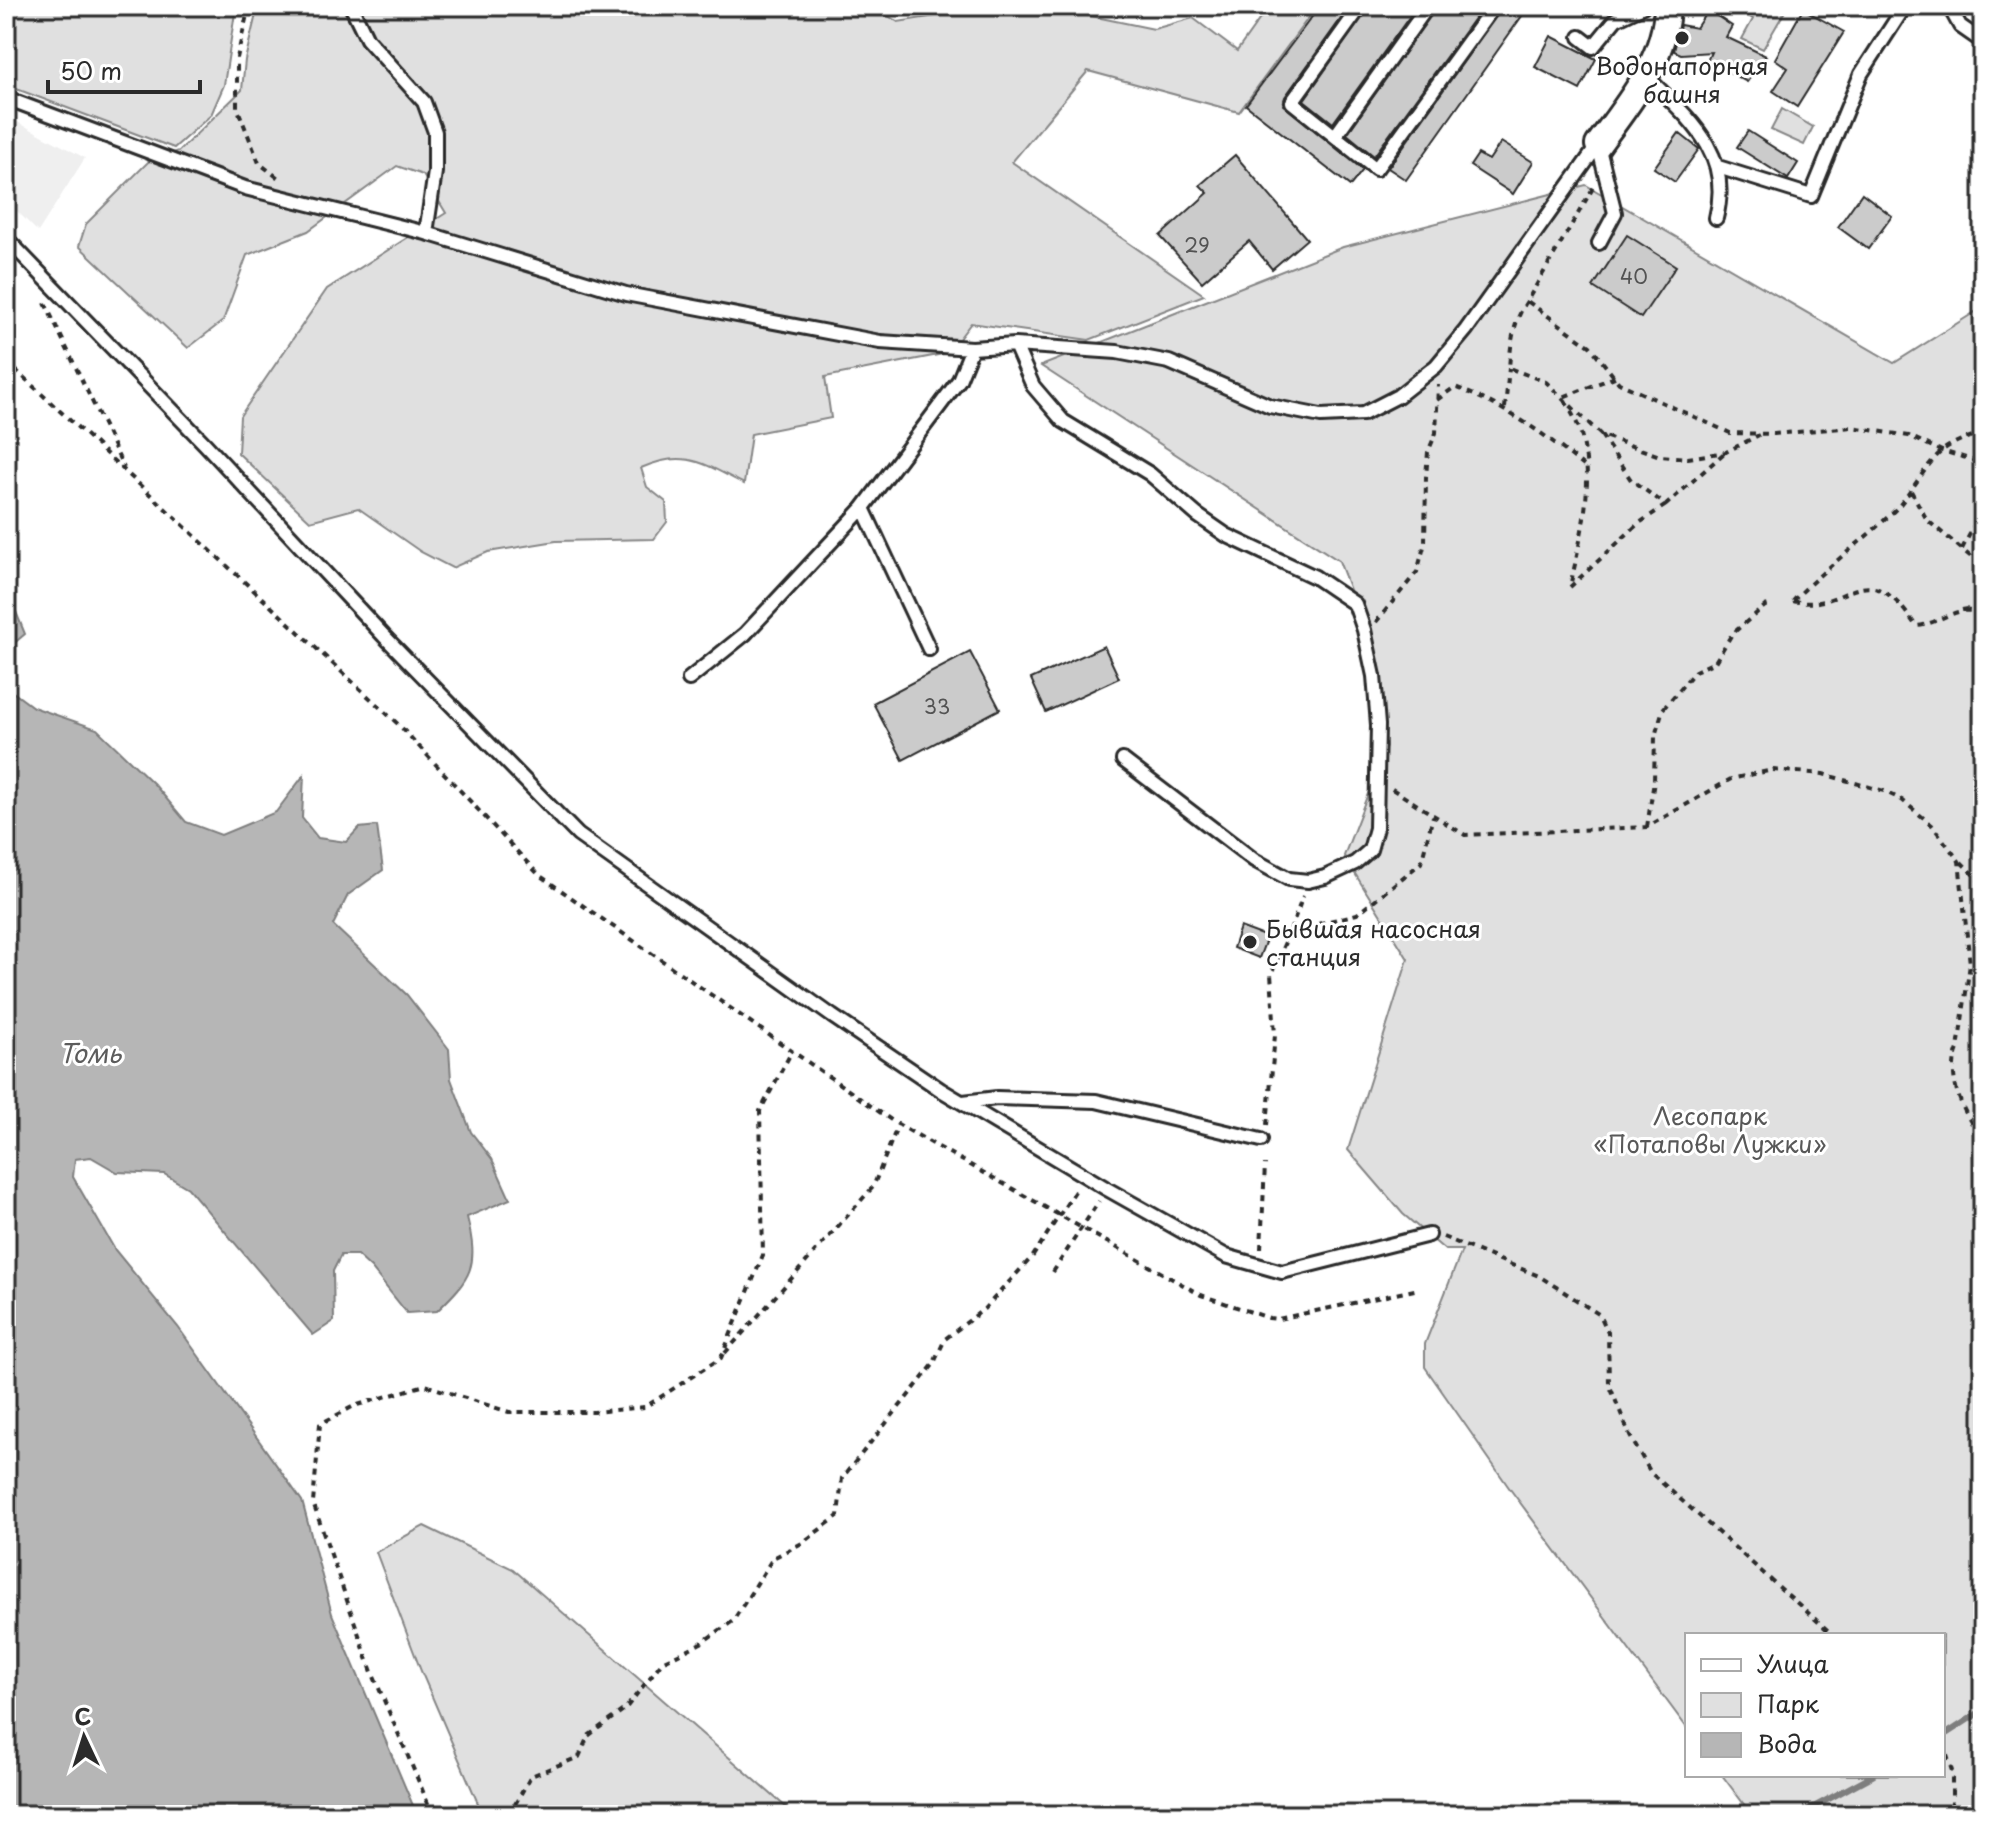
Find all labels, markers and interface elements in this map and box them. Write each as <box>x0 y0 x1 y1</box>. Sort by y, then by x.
marker: Водонапорная башня <box>1673 29 1691 47</box>
scale bar <box>48 44 200 94</box>
place label: Водонапорная башня <box>1595 47 1769 111</box>
text: 50 m <box>60 52 122 88</box>
house number: 29 <box>1184 230 1210 260</box>
house number: 40 <box>1620 261 1648 291</box>
house number: 33 <box>924 691 950 721</box>
place label: Бывшая насосная станция <box>1266 910 1481 974</box>
marker: Бывшая насосная станция <box>1241 933 1259 951</box>
water label: Томь <box>59 1033 123 1072</box>
park label: Лесопарк «Потаповы Лужки» <box>1594 1097 1826 1161</box>
legend <box>1685 1633 1945 1777</box>
text: Улица <box>1757 1645 1829 1681</box>
text: Парк <box>1757 1685 1820 1721</box>
north arrow <box>44 1697 124 1777</box>
text: С <box>73 1699 92 1733</box>
text: Вода <box>1757 1725 1816 1761</box>

